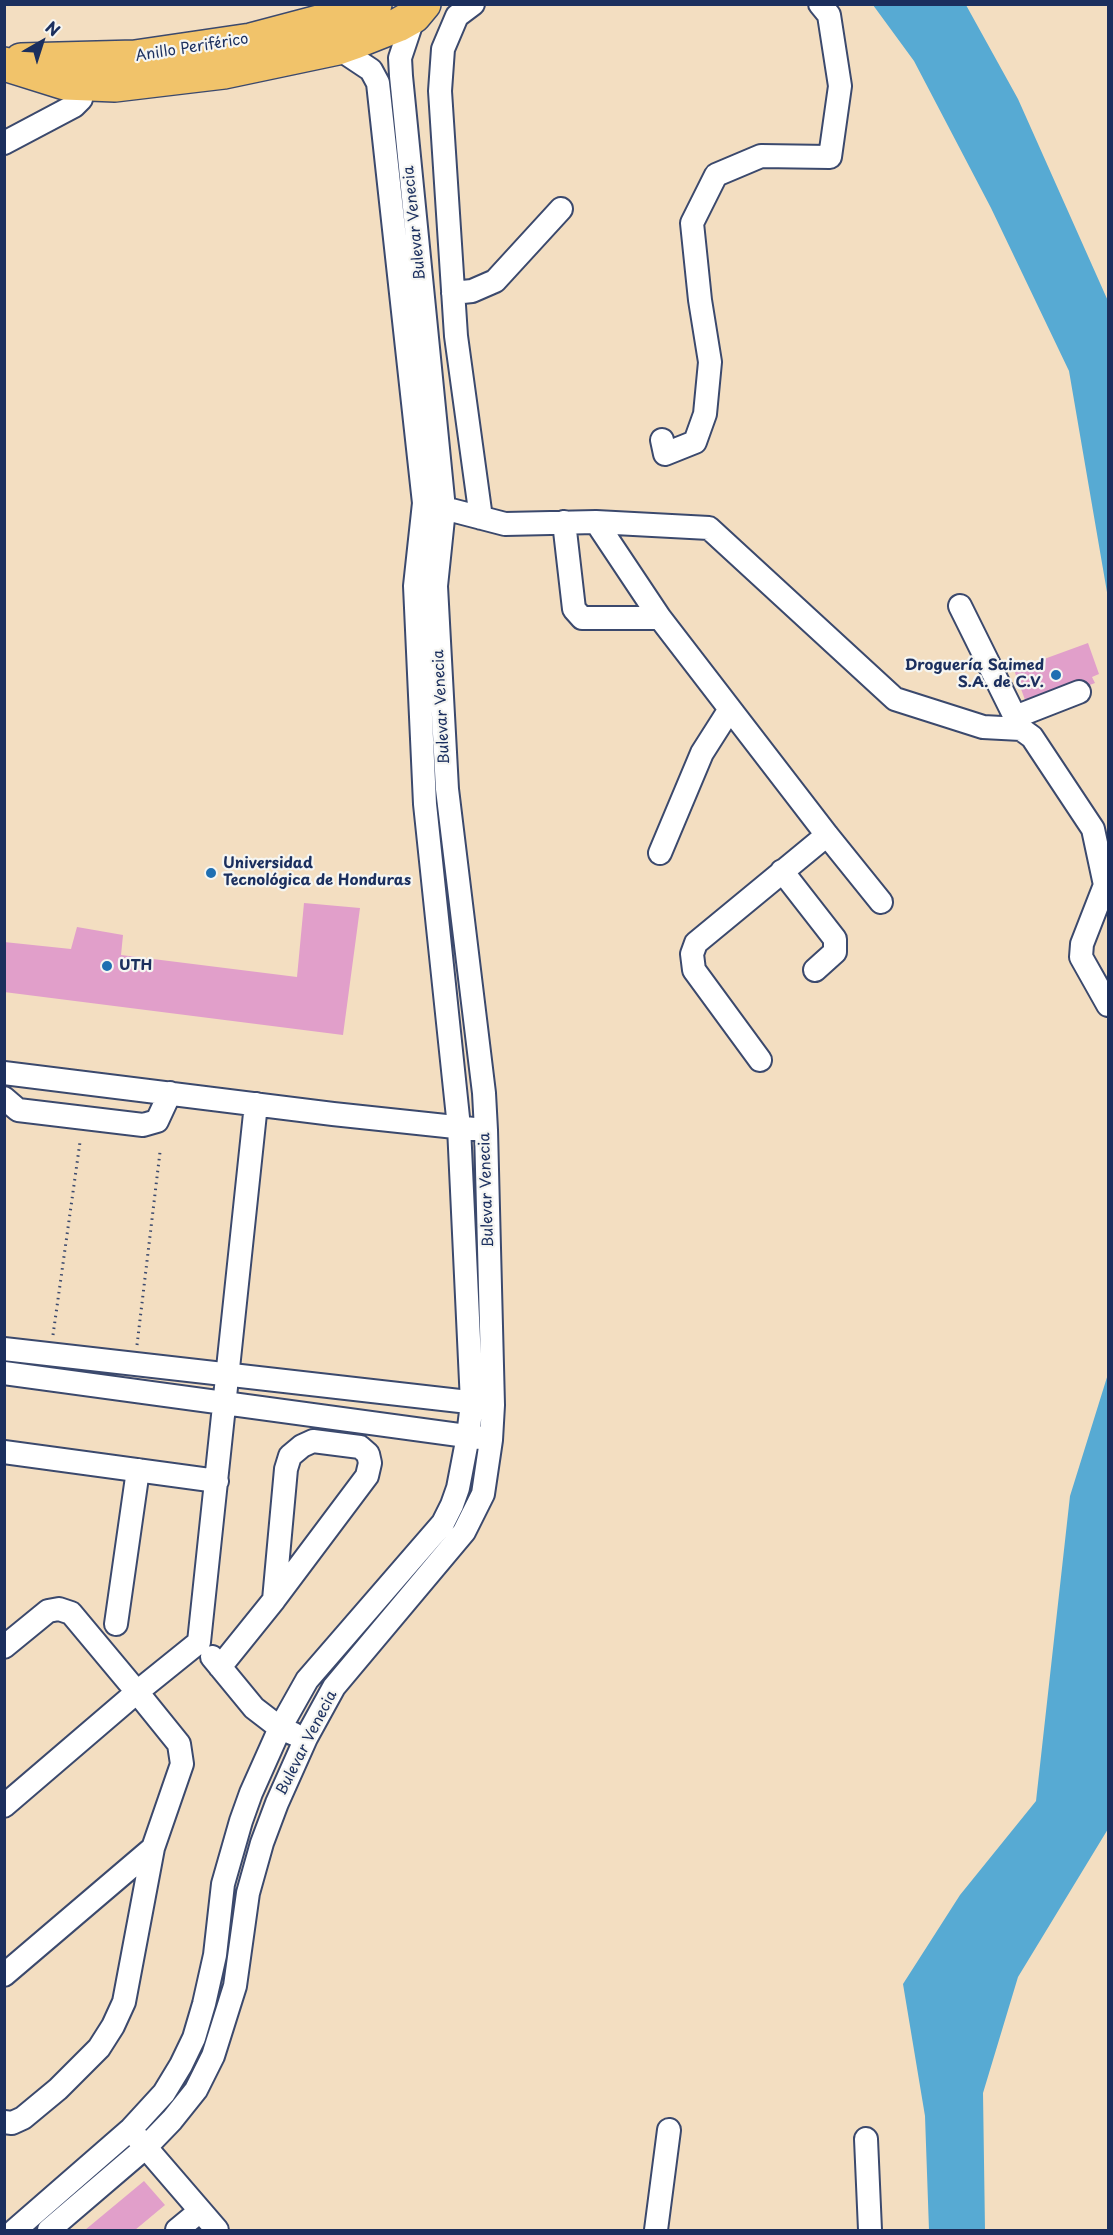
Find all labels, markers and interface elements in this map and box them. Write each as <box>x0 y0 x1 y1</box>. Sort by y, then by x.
north arrow <box>12 12 72 72</box>
text: N <box>41 15 66 41</box>
street label: Anillo Periférico <box>134 30 250 66</box>
street label: Bulevar Venecia <box>400 165 430 281</box>
street label: Bulevar Venecia <box>430 649 454 765</box>
place label: Droguería Saimed S.A. de C.V. <box>905 657 1044 692</box>
marker: Droguería Saimed S.A. de C.V. <box>1049 668 1063 682</box>
place label: Universidad Tecnológica de Honduras <box>223 855 411 890</box>
marker: Universidad Tecnológica de Honduras <box>204 866 218 880</box>
place label: UTH <box>119 957 152 975</box>
marker: UTH <box>100 959 114 973</box>
street label: Bulevar Venecia <box>476 1132 498 1248</box>
street label: Bulevar Venecia <box>273 1688 341 1798</box>

